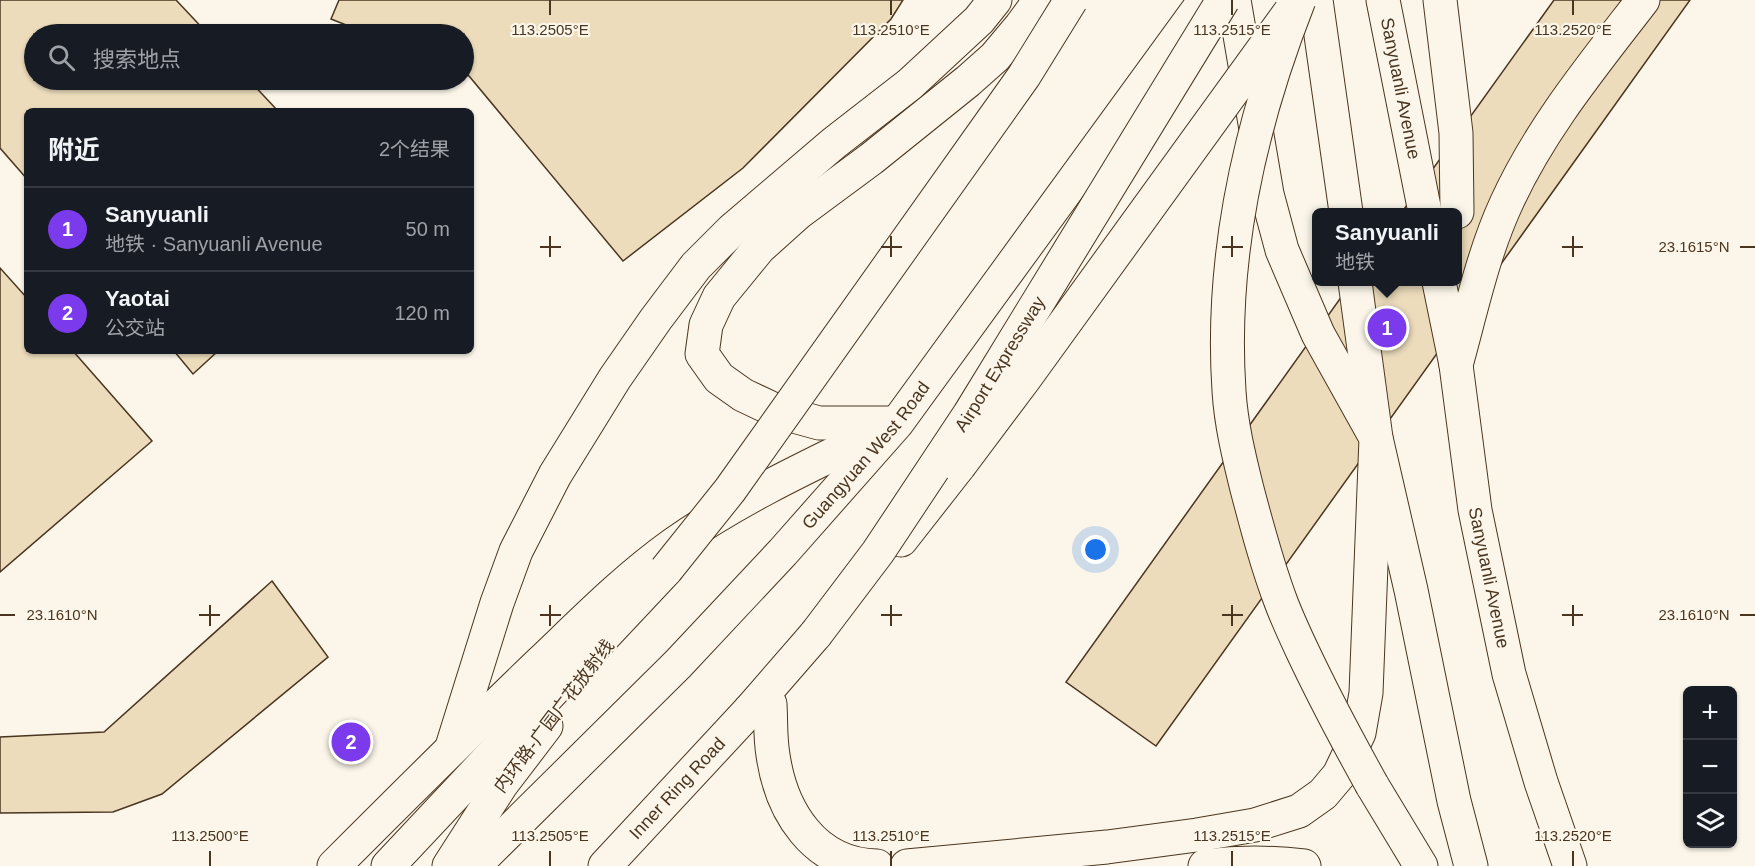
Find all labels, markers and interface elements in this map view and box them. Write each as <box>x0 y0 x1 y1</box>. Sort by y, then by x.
street label: Sanyuanli Avenue <box>1377 16 1424 161</box>
text: 113.2505°E <box>511 21 589 38</box>
text: 113.2510°E <box>852 21 930 38</box>
text: 113.2515°E <box>1193 21 1271 38</box>
text: 113.2520°E <box>1534 21 1612 38</box>
search box <box>24 24 474 90</box>
icon: search <box>45 41 78 74</box>
text: 搜索地点 <box>93 47 181 72</box>
text: 附近 <box>48 135 100 165</box>
text: 2个结果 <box>379 138 450 160</box>
text: Sanyuanli <box>105 202 209 227</box>
popup <box>1312 208 1462 286</box>
text: 1 <box>62 218 73 240</box>
text: 50 m <box>406 218 450 240</box>
text: Sanyuanli <box>1335 220 1439 245</box>
text: 地铁 · Sanyuanli Avenue <box>105 233 323 255</box>
text: 23.1615°N <box>1658 238 1730 255</box>
text: 地铁 <box>1335 251 1375 273</box>
text: Yaotai <box>105 286 170 311</box>
street label: Airport Expressway <box>951 293 1049 435</box>
text: 2 <box>62 302 73 324</box>
text: 120 m <box>394 302 450 324</box>
pin: 1 <box>1368 306 1406 350</box>
text: 公交站 <box>105 317 165 339</box>
street label: Guangyuan West Road <box>798 378 934 533</box>
street label: Sanyuanli Avenue <box>1465 505 1513 650</box>
your location <box>1081 535 1110 564</box>
text: 23.1610°N <box>26 606 98 623</box>
text: 23.1610°N <box>1658 606 1730 623</box>
street label: 内环路-广园广花放射线 <box>490 636 618 796</box>
map controls <box>1683 686 1737 848</box>
button: + <box>1683 686 1737 740</box>
pin: 2 <box>332 720 370 764</box>
street label: Inner Ring Road <box>625 734 729 843</box>
button: − <box>1683 740 1737 794</box>
button: layers <box>1683 794 1737 848</box>
text: 113.2500°E <box>171 827 249 844</box>
text: 113.2505°E <box>511 827 589 844</box>
text: 113.2510°E <box>852 827 930 844</box>
text: 113.2515°E <box>1193 827 1271 844</box>
text: 113.2520°E <box>1534 827 1612 844</box>

